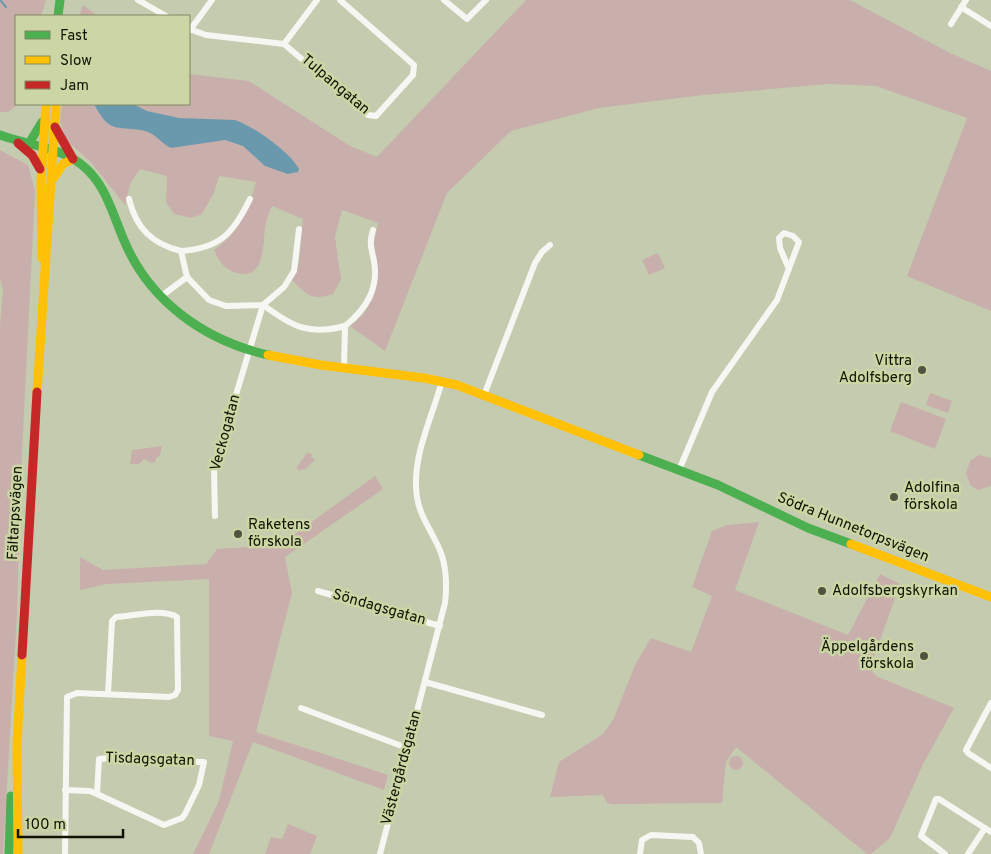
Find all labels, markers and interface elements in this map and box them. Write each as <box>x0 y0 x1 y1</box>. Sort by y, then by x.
legend <box>15 15 190 105</box>
text: Fast <box>60 27 88 46</box>
street label: Tulpangatan <box>297 51 373 119</box>
text: Slow <box>60 52 92 71</box>
text: Jam <box>60 77 89 96</box>
place label: Vittra Adolfsberg <box>839 352 912 388</box>
marker: Vittra Adolfsberg <box>916 364 928 376</box>
street label: Veckogatan <box>207 393 245 473</box>
street label: Fältarpsvägen <box>4 465 28 561</box>
place label: Adolfina förskola <box>904 479 960 515</box>
street label: Södra Hunnetorpsvägen <box>774 489 932 567</box>
marker: Adolfina förskola <box>888 491 900 503</box>
place label: Raketens förskola <box>248 516 310 552</box>
marker: Raketens förskola <box>232 528 244 540</box>
place label: Adolfsbergskyrkan <box>832 582 958 601</box>
marker: Adolfsbergskyrkan <box>816 585 828 597</box>
street label: Söndagsgatan <box>330 586 428 630</box>
place label: Äppelgårdens förskola <box>821 637 914 674</box>
marker: Äppelgårdens förskola <box>918 650 930 662</box>
street label: Västergårdsgatan <box>378 708 426 828</box>
street label: Tisdagsgatan <box>105 749 195 771</box>
scale bar <box>18 806 122 838</box>
text: 100 m <box>25 816 66 835</box>

